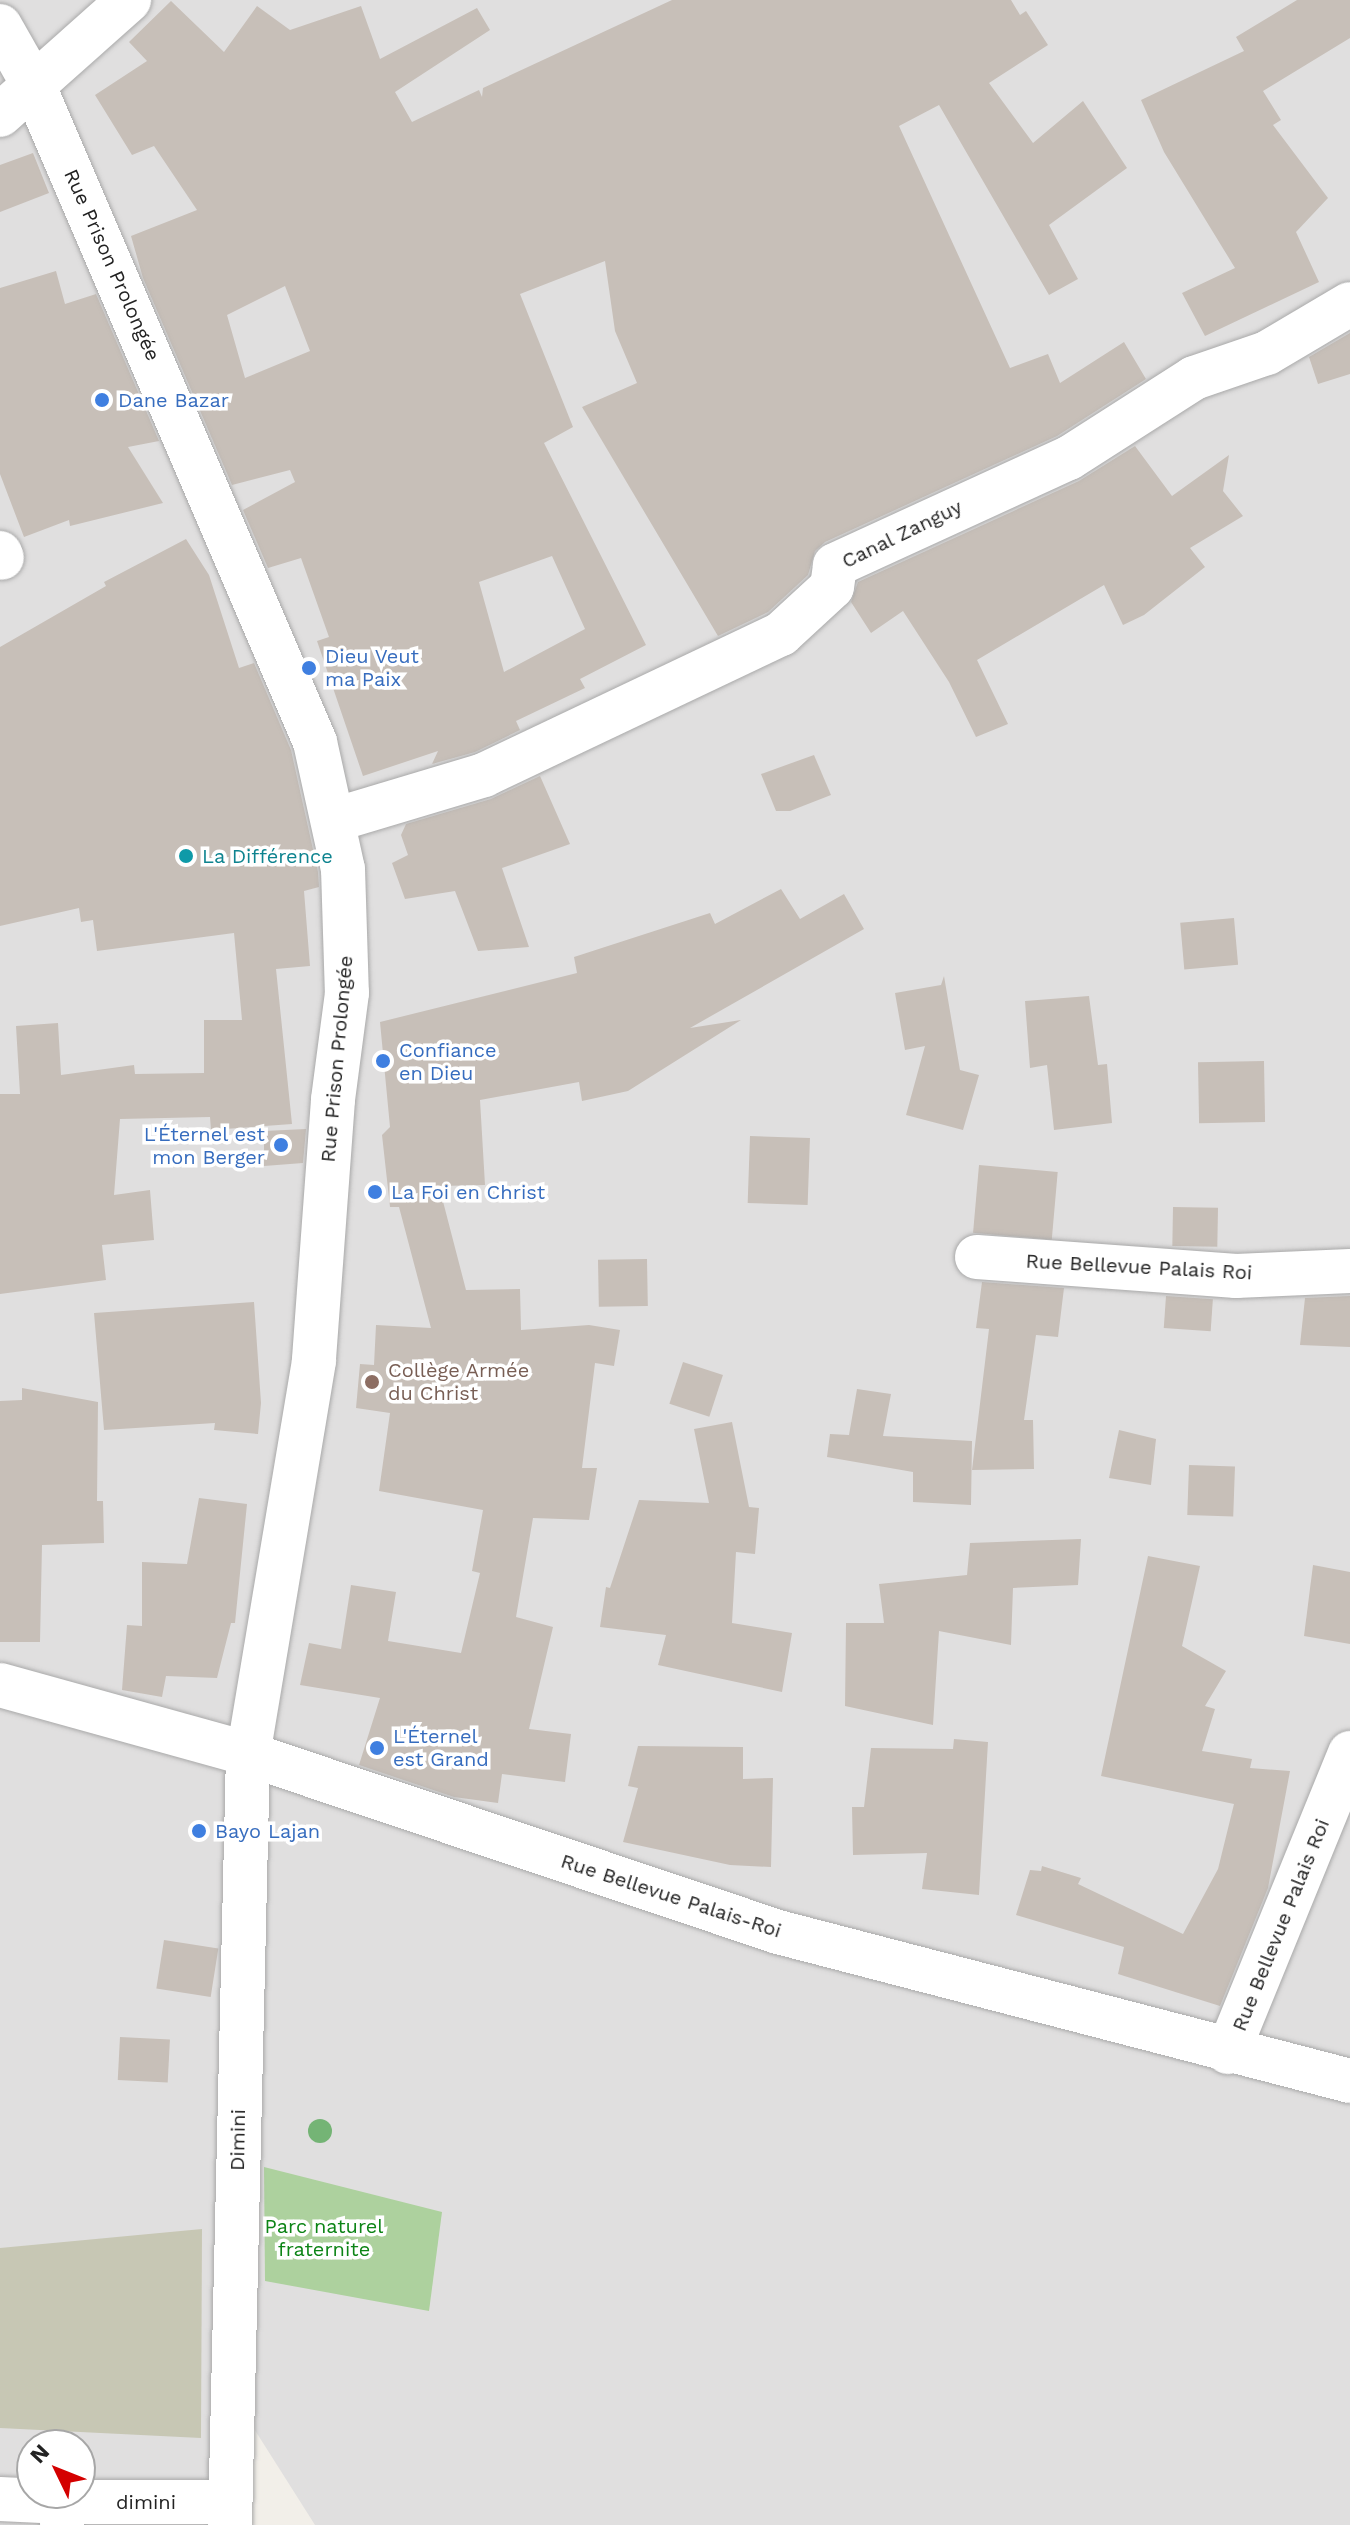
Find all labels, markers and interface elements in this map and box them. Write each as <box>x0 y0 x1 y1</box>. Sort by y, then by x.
street label: Rue Prison Prolongée <box>59 165 165 365</box>
place label: Dane Bazar <box>118 388 229 412</box>
marker: Dane Bazar <box>93 391 111 409</box>
street label: Canal Zanguy <box>838 494 966 574</box>
place label: Dieu Veut ma Paix <box>325 644 420 691</box>
marker: Dieu Veut ma Paix <box>300 659 318 677</box>
place label: La Différence <box>202 844 333 868</box>
marker: La Différence <box>177 847 195 865</box>
street label: Rue Prison Prolongée <box>316 955 358 1163</box>
place label: Confiance en Dieu <box>399 1038 497 1085</box>
marker: Confiance en Dieu <box>374 1052 392 1070</box>
place label: L'Éternel est mon Berger <box>143 1122 265 1169</box>
marker: L'Éternel est mon Berger <box>272 1136 290 1154</box>
place label: La Foi en Christ <box>391 1180 546 1204</box>
marker: La Foi en Christ <box>366 1183 384 1201</box>
street label: Rue Bellevue Palais Roi <box>1025 1249 1253 1285</box>
place label: Collège Armée du Christ <box>388 1358 530 1405</box>
marker: Collège Armée du Christ <box>363 1373 381 1391</box>
place label: L'Éternel est Grand <box>393 1724 489 1771</box>
marker: L'Éternel est Grand <box>368 1739 386 1757</box>
street label: Rue Bellevue Palais Roi <box>1227 1815 1335 2035</box>
place label: Bayo Lajan <box>215 1819 320 1843</box>
marker: Bayo Lajan <box>190 1822 208 1840</box>
street label: Rue Bellevue Palais-Roi <box>558 1849 784 1943</box>
street label: Dimini <box>225 2109 251 2171</box>
park label: Parc naturel fraternite <box>265 2214 383 2261</box>
north arrow <box>16 2429 96 2509</box>
text: N <box>25 2439 54 2468</box>
street label: dimini <box>116 2490 176 2514</box>

